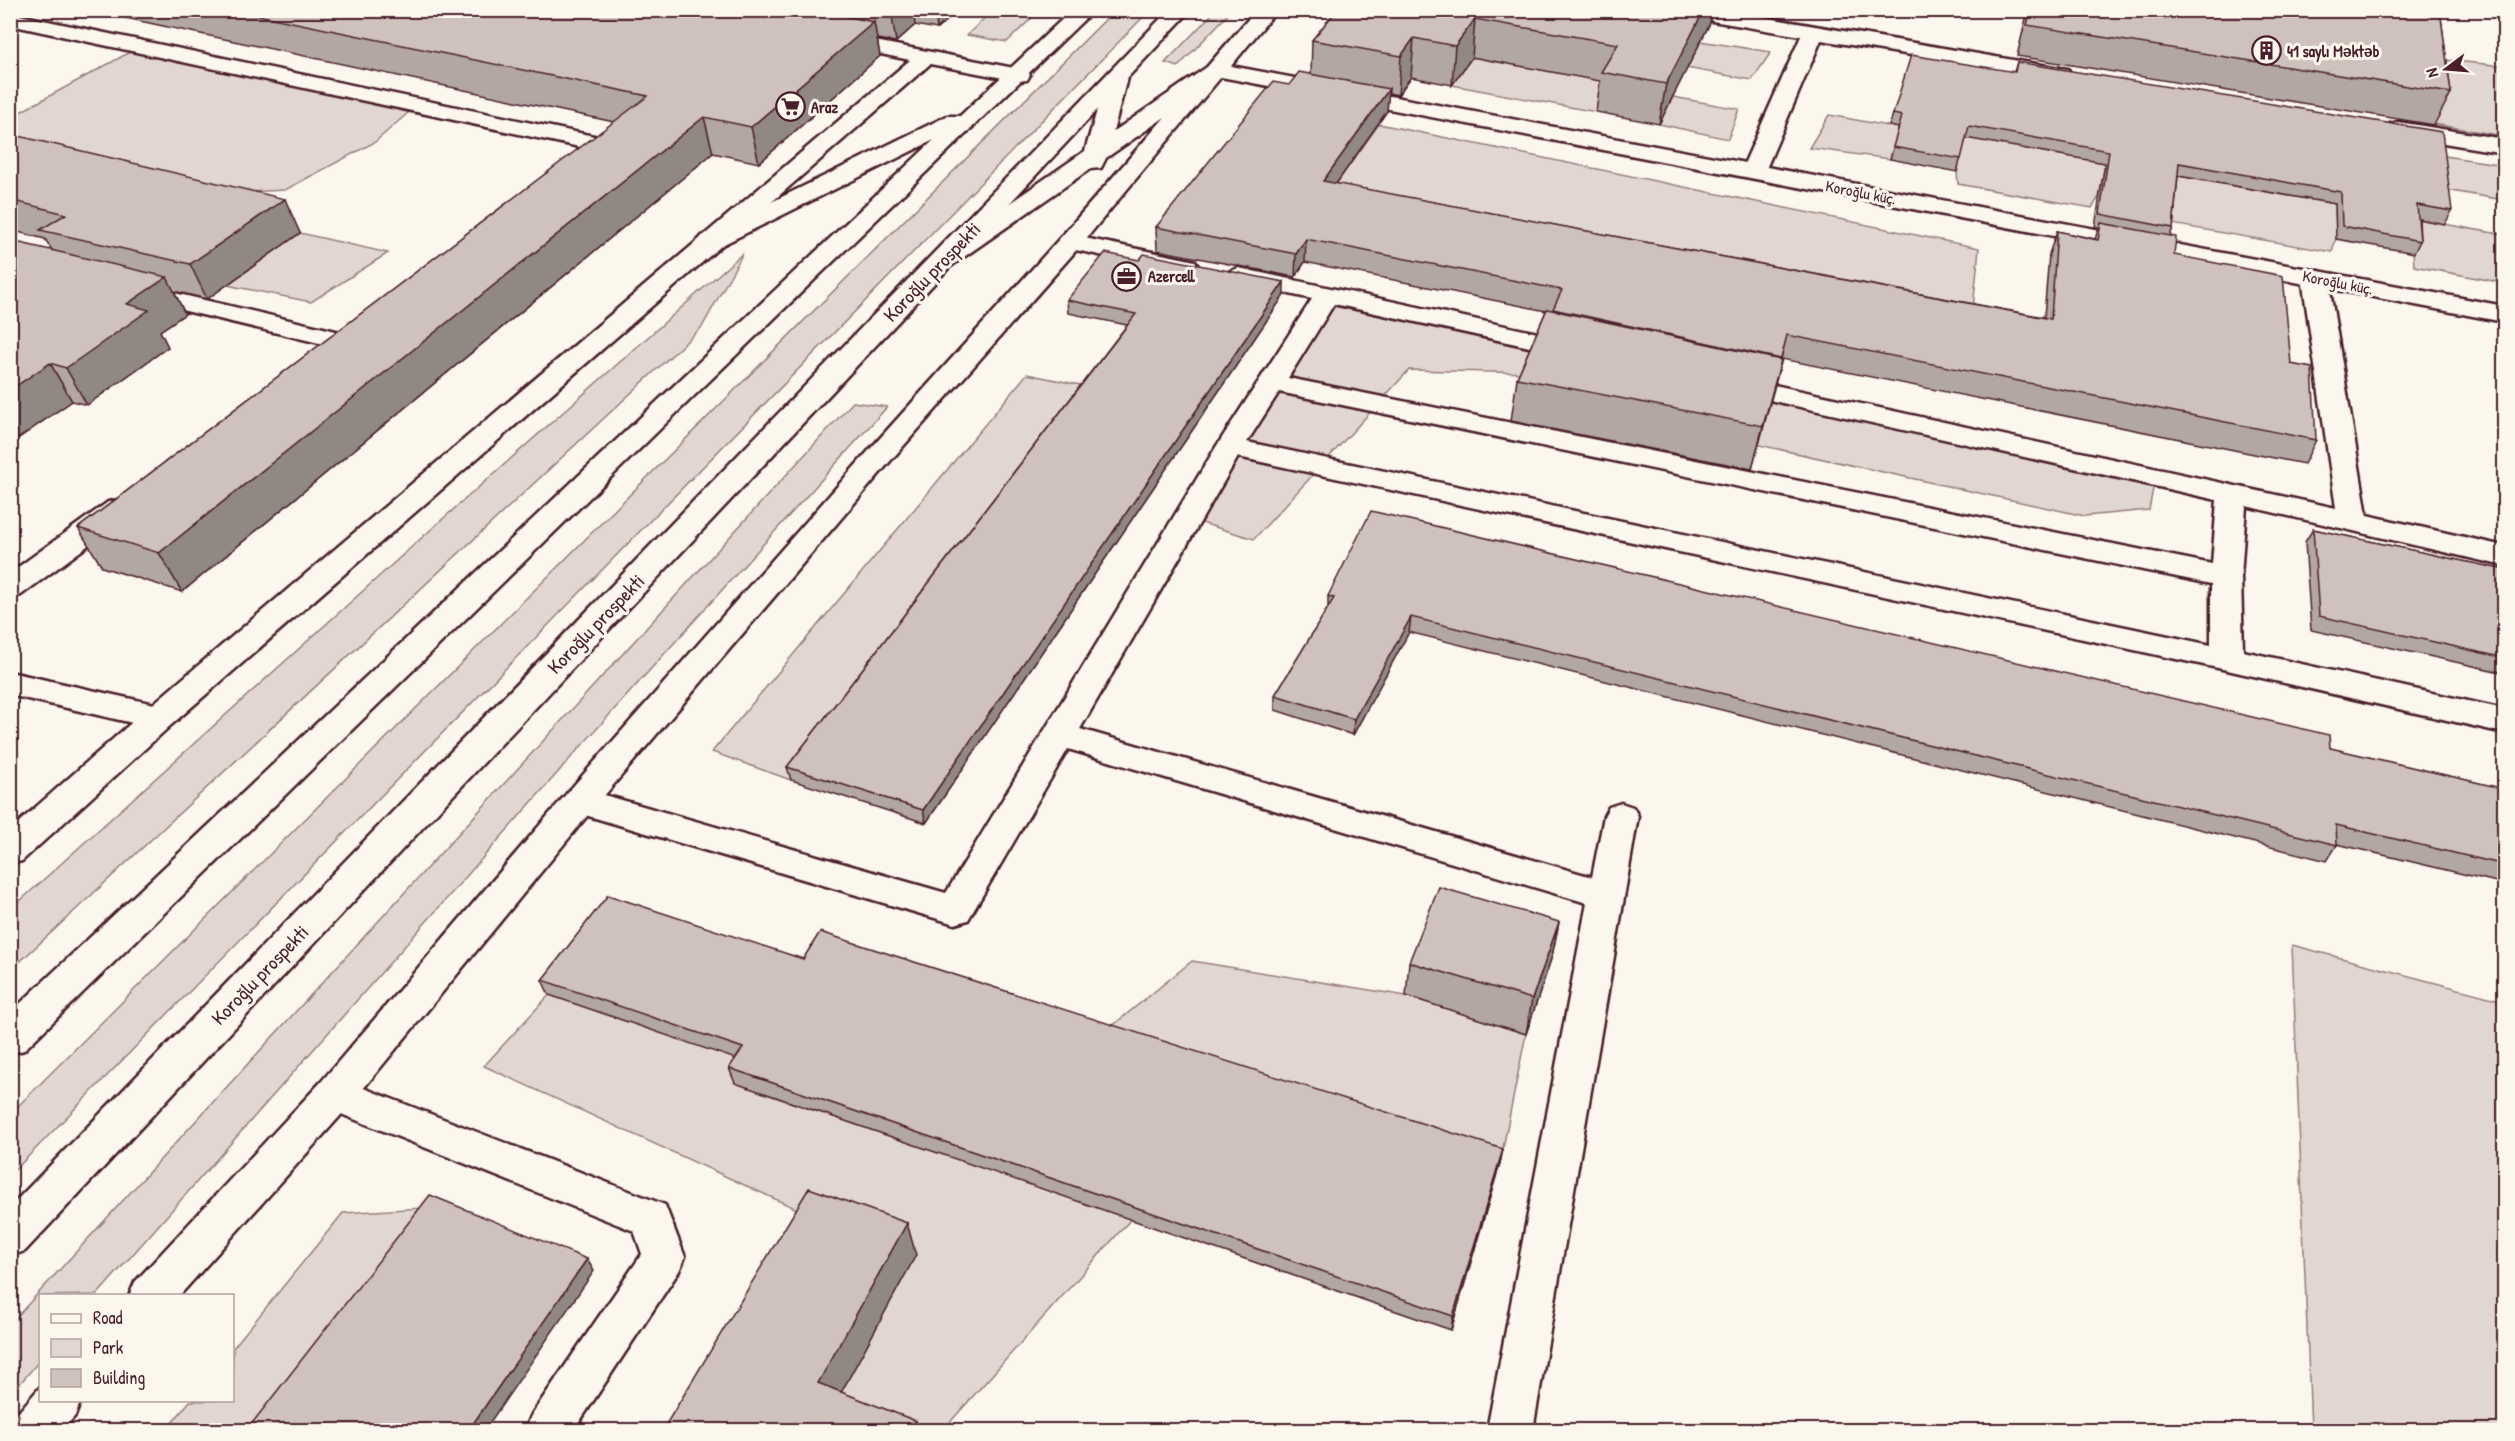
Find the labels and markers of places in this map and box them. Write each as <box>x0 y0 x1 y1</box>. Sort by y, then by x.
building icon: 41 saylı Məktəb <box>2250 35 2282 67</box>
place label: 41 saylı Məktəb <box>2287 40 2380 63</box>
supermarket icon: Araz <box>774 91 806 123</box>
place label: Araz <box>811 96 838 118</box>
office icon: Azercell <box>1111 260 1143 292</box>
place label: Azercell <box>1148 265 1196 287</box>

